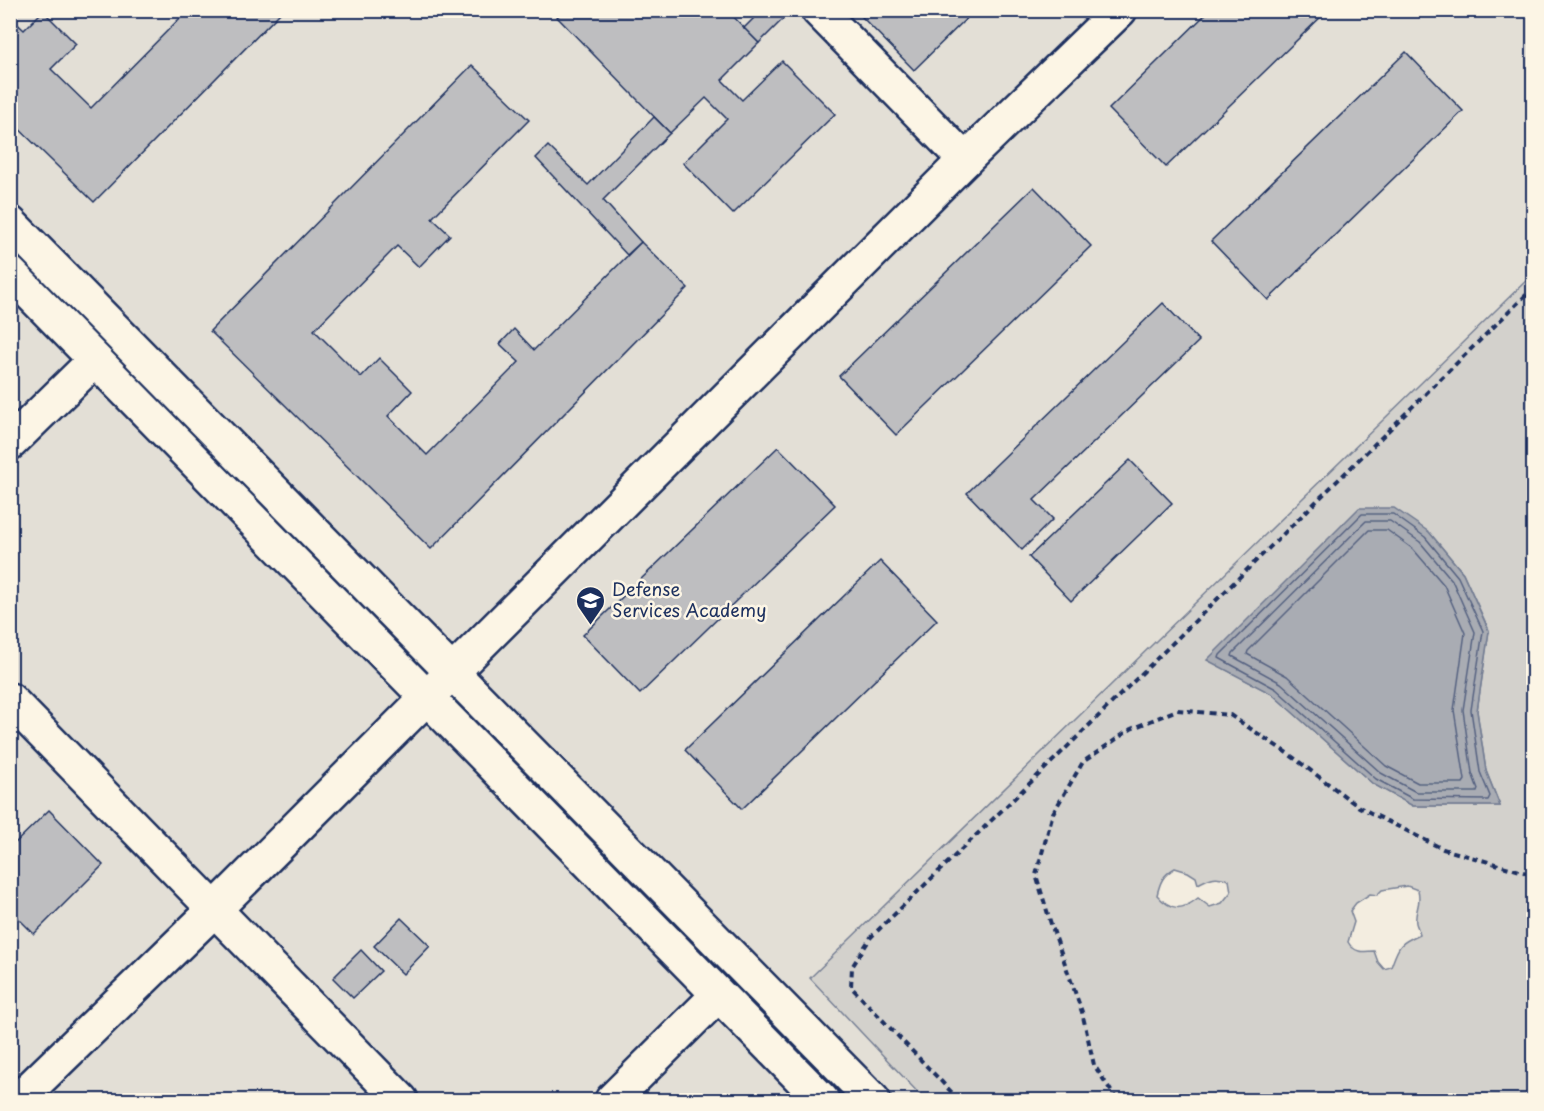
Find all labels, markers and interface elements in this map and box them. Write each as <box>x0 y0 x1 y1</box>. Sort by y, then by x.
place label: Defense Services Academy <box>612 575 767 623</box>
school or university icon: Defense Services Academy <box>575 584 607 626</box>

